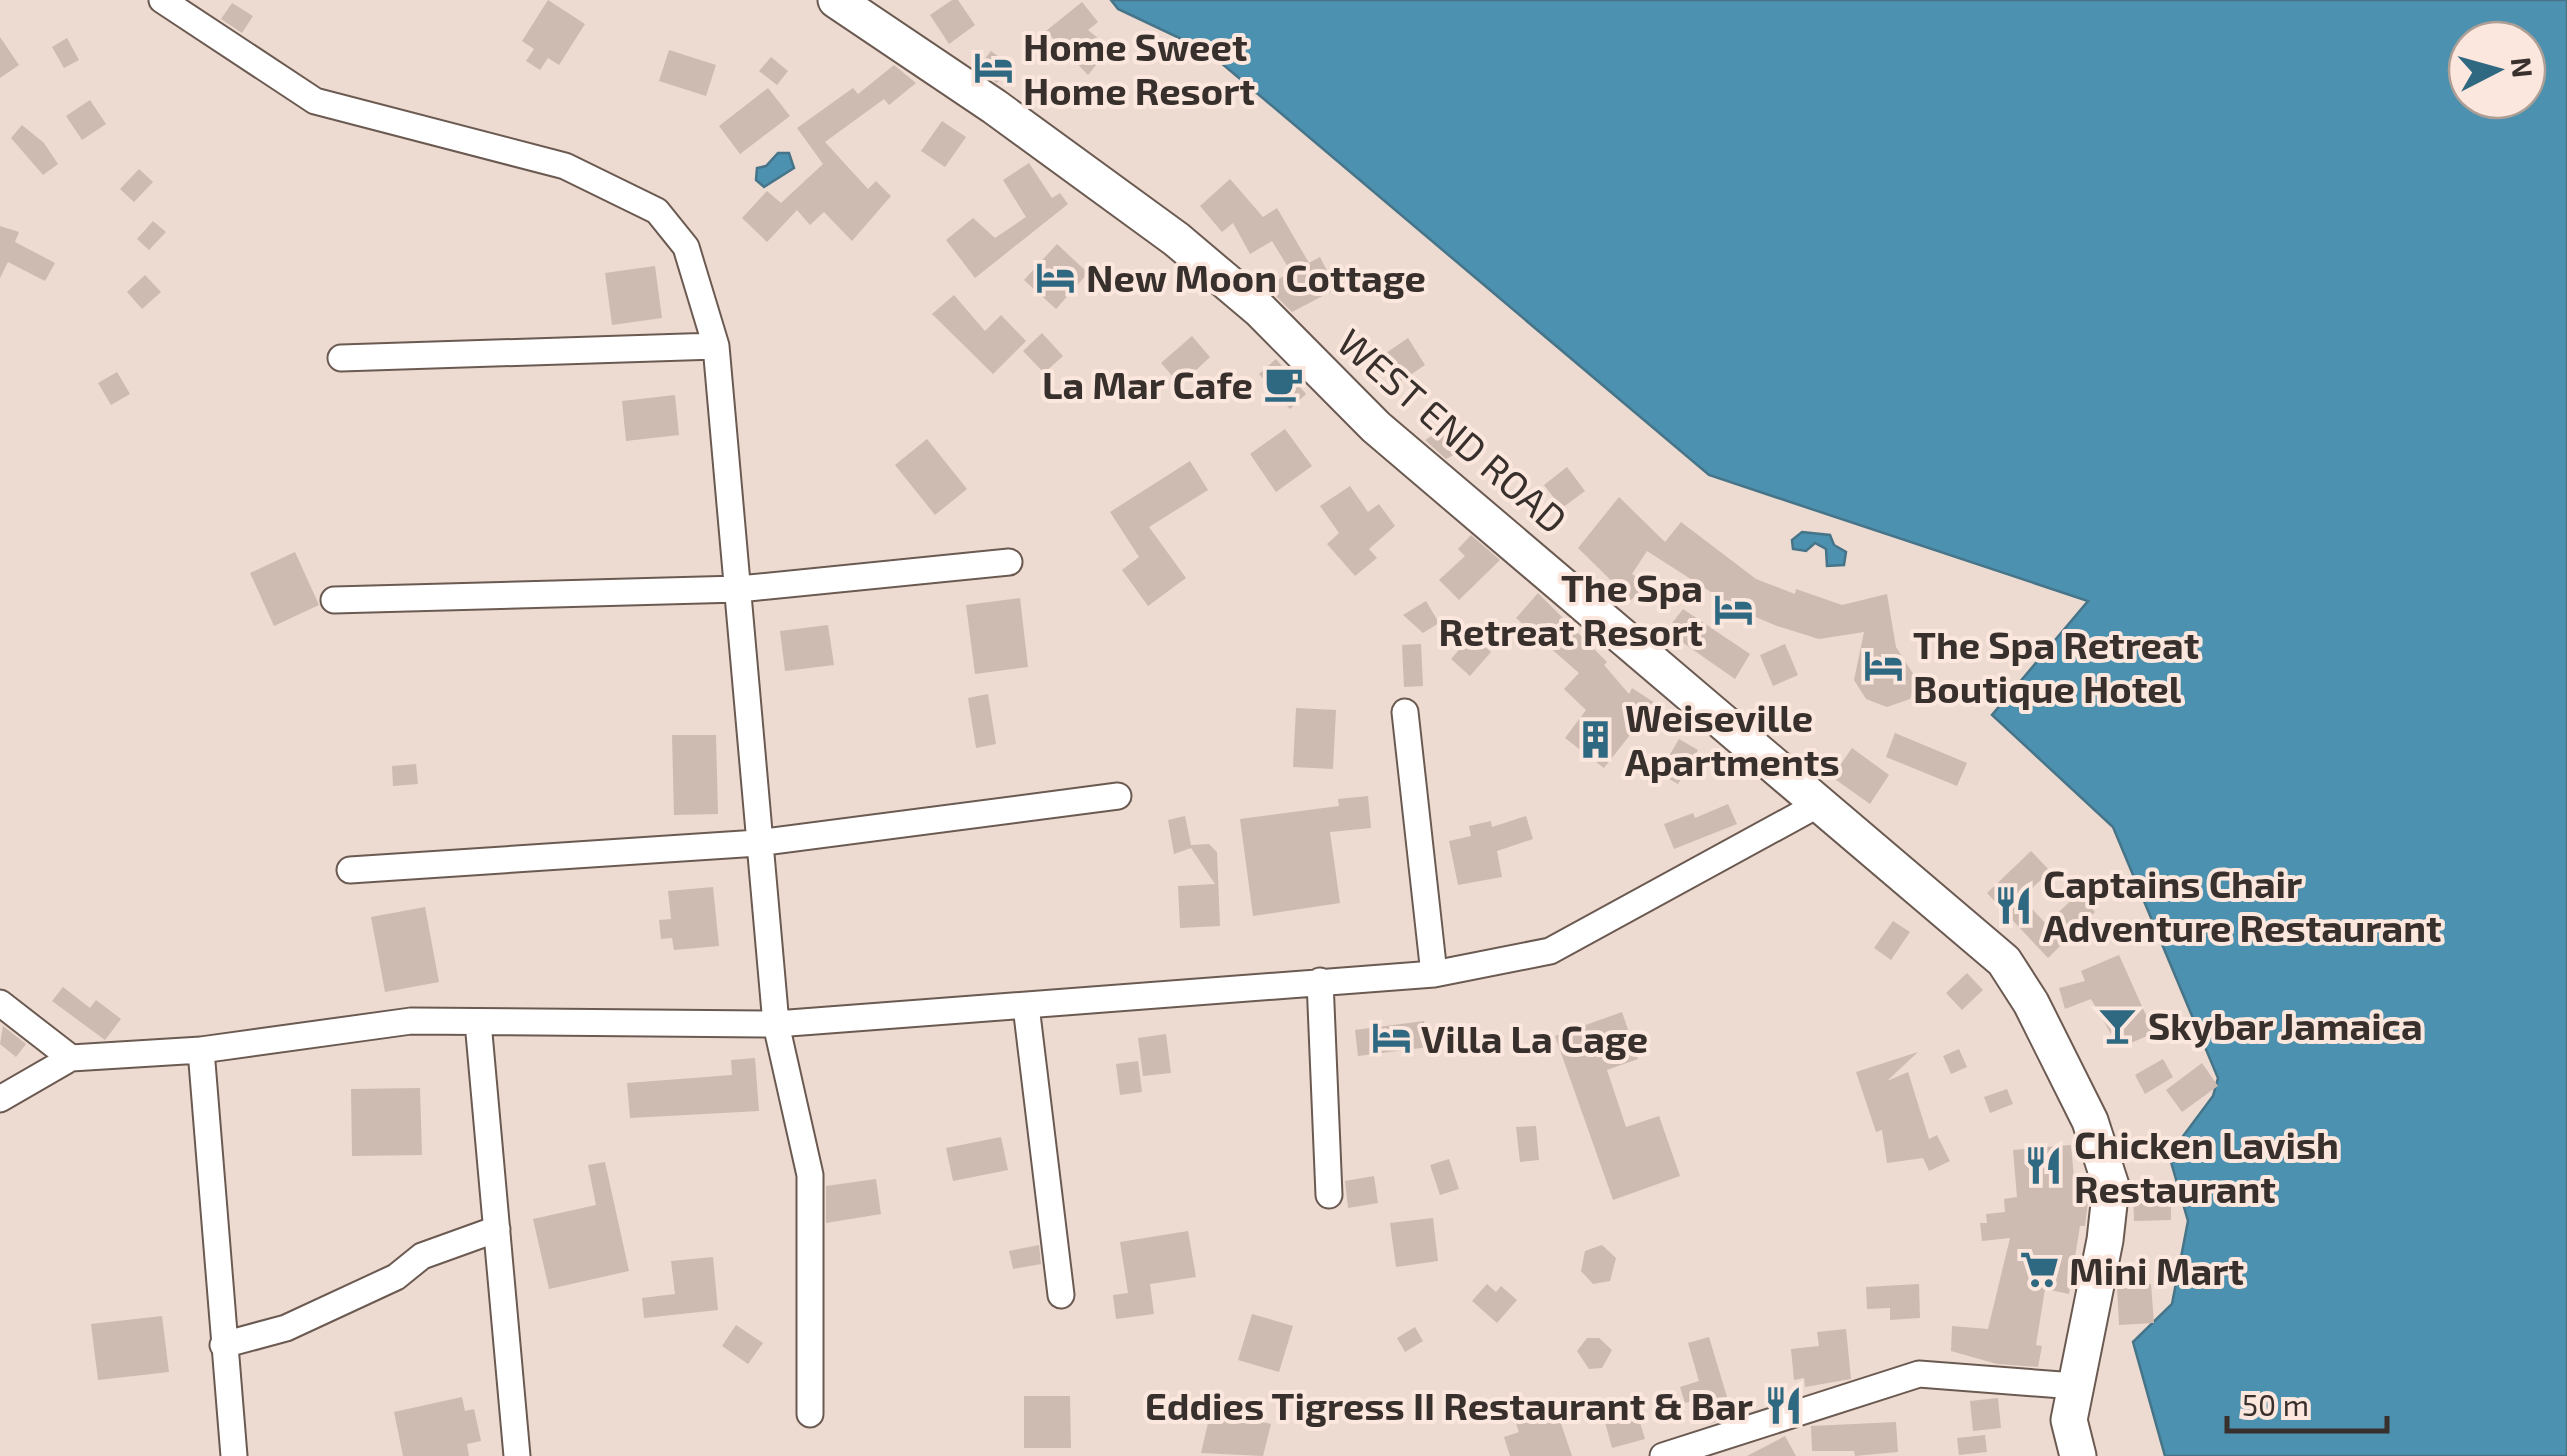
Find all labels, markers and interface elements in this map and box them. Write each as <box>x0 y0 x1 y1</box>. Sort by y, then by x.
north arrow <box>2447 20 2547 120</box>
place label: Home Sweet Home Resort <box>1023 23 1255 113</box>
hotel icon: Home Sweet Home Resort <box>972 47 1014 89</box>
text: N <box>2505 55 2541 79</box>
place label: New Moon Cottage <box>1086 254 1426 300</box>
hotel icon: New Moon Cottage <box>1035 256 1077 298</box>
street label: WEST END ROAD <box>1329 318 1577 542</box>
place label: La Mar Cafe <box>1042 361 1253 407</box>
cafe icon: La Mar Cafe <box>1262 363 1304 405</box>
place label: The Spa Retreat Resort <box>1439 564 1703 654</box>
hotel icon: The Spa Retreat Resort <box>1712 588 1754 630</box>
place label: The Spa Retreat Boutique Hotel <box>1913 621 2199 711</box>
hotel icon: The Spa Retreat Boutique Hotel <box>1862 645 1904 687</box>
place label: Weiseville Apartments <box>1625 694 1840 784</box>
building icon: Weiseville Apartments <box>1574 718 1616 760</box>
place label: Captains Chair Adventure Restaurant <box>2043 860 2442 950</box>
restaurant icon: Captains Chair Adventure Restaurant <box>1992 884 2034 926</box>
place label: Skybar Jamaica <box>2148 1002 2423 1048</box>
bar icon: Skybar Jamaica <box>2097 1004 2139 1046</box>
place label: Villa La Cage <box>1421 1015 1648 1061</box>
hotel icon: Villa La Cage <box>1370 1017 1412 1059</box>
place label: Chicken Lavish Restaurant <box>2074 1121 2339 1211</box>
restaurant icon: Chicken Lavish Restaurant <box>2023 1145 2065 1187</box>
place label: Mini Mart <box>2069 1247 2244 1293</box>
supermarket icon: Mini Mart <box>2018 1249 2060 1291</box>
scale bar <box>2227 1371 2387 1433</box>
place label: Eddies Tigress II Restaurant & Bar <box>1145 1382 1753 1428</box>
restaurant icon: Eddies Tigress II Restaurant & Bar <box>1762 1384 1804 1426</box>
text: 50 m <box>2242 1386 2309 1422</box>

